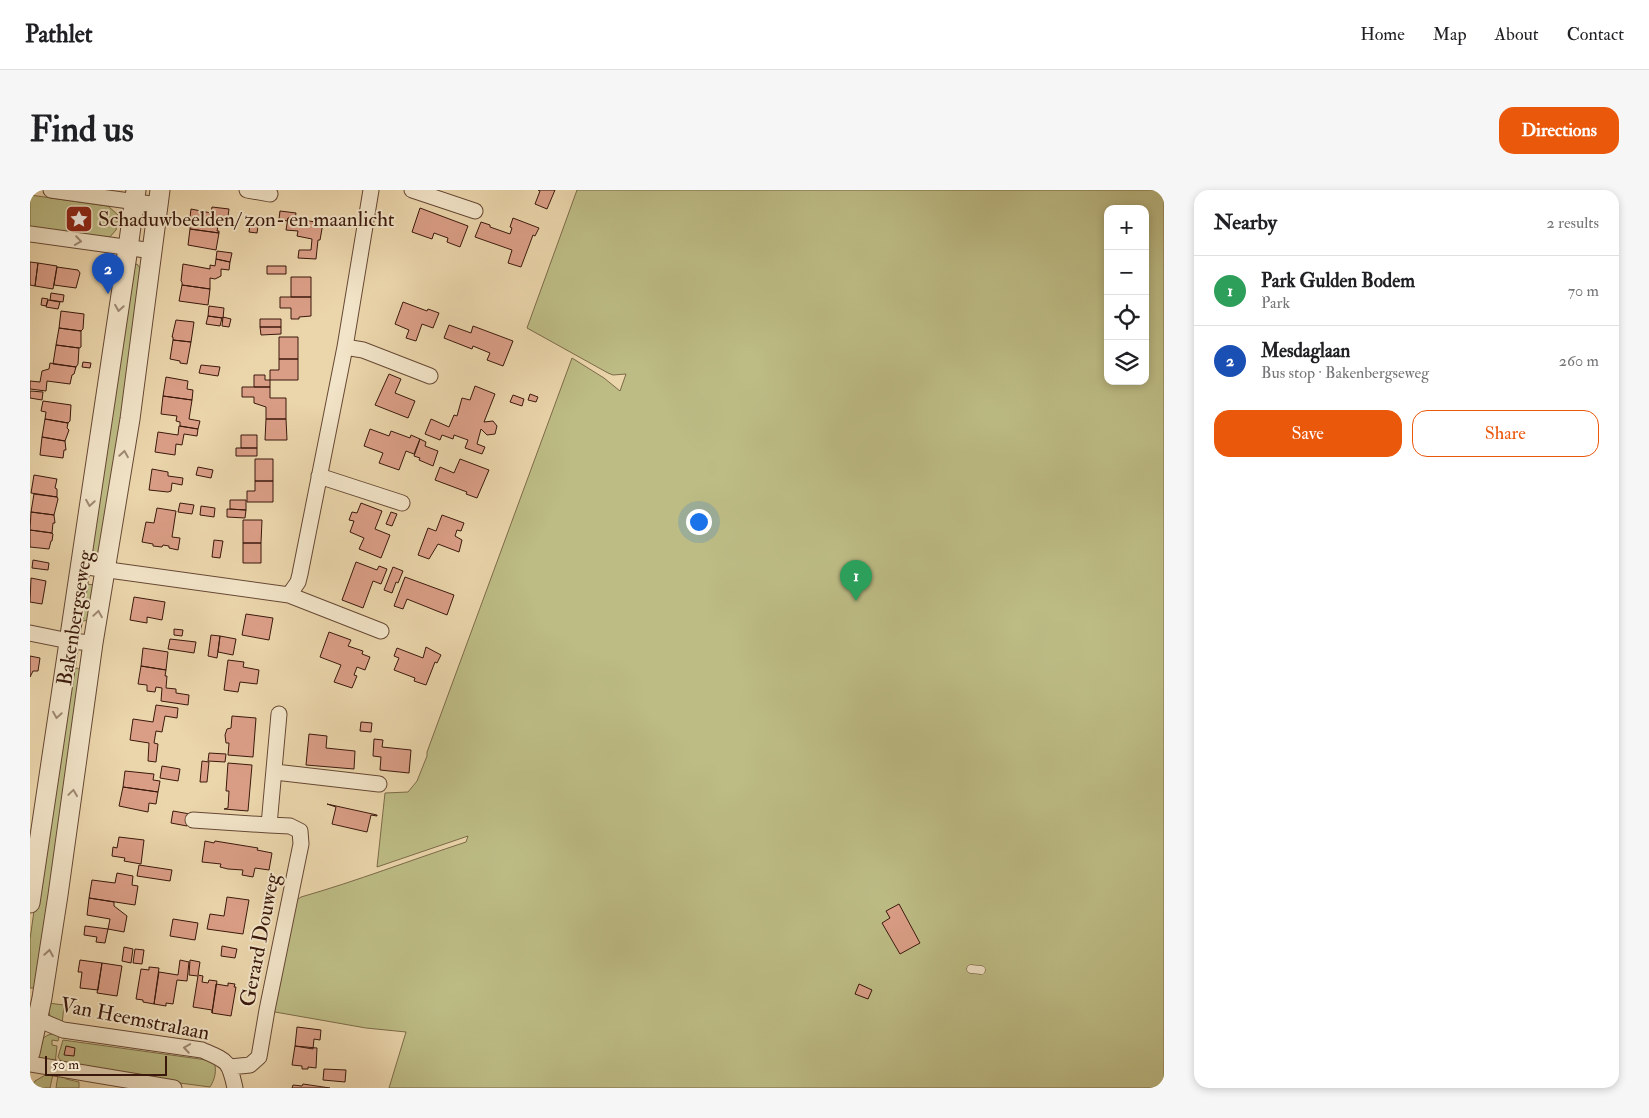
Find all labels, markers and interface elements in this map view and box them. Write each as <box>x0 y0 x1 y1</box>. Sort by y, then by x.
text: Pathlet <box>25 19 93 50</box>
text: Home <box>1360 23 1405 46</box>
text: Map <box>1433 23 1467 46</box>
text: About <box>1495 23 1539 46</box>
text: Contact <box>1567 23 1624 46</box>
button: Directions <box>1499 107 1619 154</box>
text: Find us <box>30 108 134 152</box>
place icon: Schaduwbeelden/ zon- en maanlicht <box>64 204 94 234</box>
map controls <box>1104 205 1149 385</box>
button: + <box>1104 205 1149 250</box>
place label: Schaduwbeelden/ zon- en maanlicht <box>98 206 395 233</box>
text: Nearby <box>1214 209 1277 236</box>
text: 2 results <box>1546 213 1599 233</box>
one-way arrow <box>75 235 83 246</box>
button: − <box>1104 250 1149 295</box>
pin: 2 <box>92 253 124 294</box>
text: Park Gulden Bodem <box>1261 269 1415 293</box>
text: 1 <box>1227 281 1233 301</box>
text: 70 m <box>1568 281 1599 301</box>
text: Park <box>1261 293 1290 313</box>
button: locate <box>1104 295 1149 340</box>
one-way arrow <box>114 304 125 312</box>
text: Mesdaglaan <box>1261 339 1350 363</box>
button: layers <box>1104 340 1149 385</box>
text: 2 <box>1226 351 1234 371</box>
text: 260 m <box>1559 351 1599 371</box>
text: Bus stop · Bakenbergseweg <box>1261 363 1429 383</box>
button: Save <box>1214 410 1402 457</box>
button: Share <box>1412 410 1599 457</box>
one-way arrow <box>118 450 129 458</box>
one-way arrow <box>85 499 96 507</box>
your location <box>686 509 712 535</box>
street label: Bakenbergseweg <box>51 548 99 688</box>
pin: 1 <box>840 560 872 601</box>
one-way arrow <box>93 610 103 619</box>
one-way arrow <box>53 711 63 720</box>
one-way arrow <box>67 788 77 797</box>
street label: Gerard Douweg <box>234 870 286 1009</box>
one-way arrow <box>43 949 54 957</box>
street label: Van Heemstralaan <box>58 991 212 1047</box>
one-way arrow <box>182 1043 191 1053</box>
scale bar <box>45 1053 168 1076</box>
text: 50 m <box>52 1056 79 1073</box>

